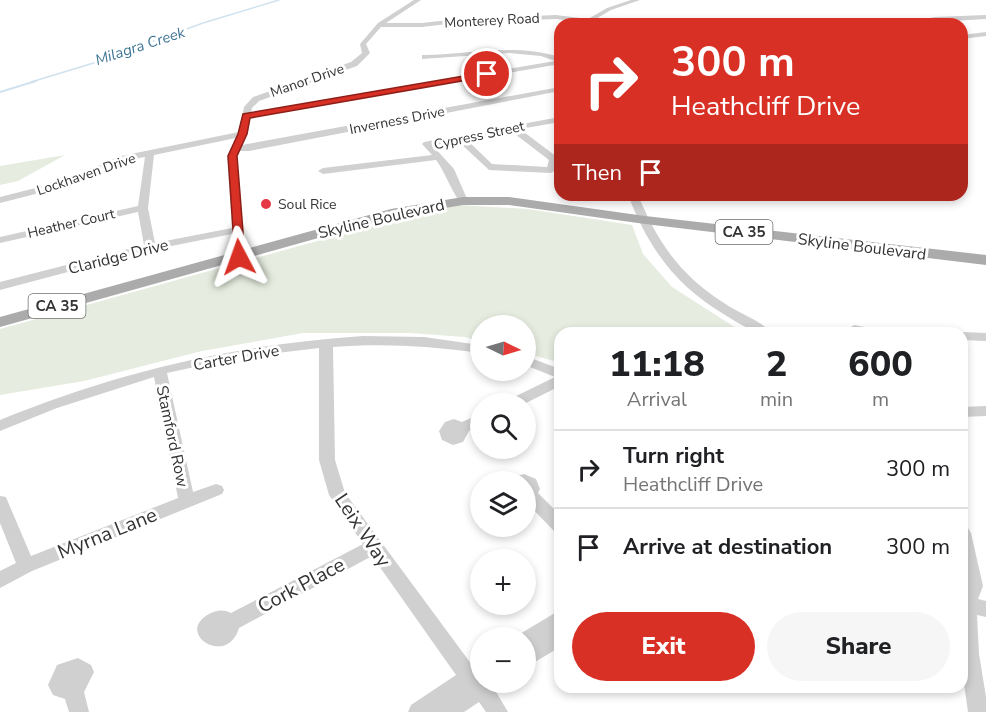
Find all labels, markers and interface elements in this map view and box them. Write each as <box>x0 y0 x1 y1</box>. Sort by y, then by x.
street label: Monterey Road <box>444 9 540 32</box>
water label: Milagra Creek <box>92 22 188 70</box>
text: 300 m <box>671 34 795 91</box>
icon: right <box>572 42 650 120</box>
pin <box>461 48 512 99</box>
icon: arrive <box>470 57 503 90</box>
street label: Manor Drive <box>268 59 347 102</box>
text: Heathcliff Drive <box>671 88 860 125</box>
street label: Inverness Drive <box>348 102 446 139</box>
street label: Cypress Street <box>432 117 526 154</box>
street label: Lockhaven Drive <box>34 149 138 200</box>
icon: arrive <box>634 156 667 189</box>
text: Then <box>572 158 622 188</box>
street label: Skyline Boulevard <box>316 194 447 244</box>
place label: Soul Rice <box>278 195 336 214</box>
marker: Soul Rice <box>259 197 273 211</box>
street label: Heather Court <box>25 204 117 243</box>
road number: CA 35 <box>716 220 772 244</box>
position arrow <box>207 225 271 289</box>
street label: Skyline Boulevard <box>796 228 927 266</box>
street label: Claridge Drive <box>66 234 171 280</box>
road number: CA 35 <box>28 294 86 318</box>
north arrow <box>470 315 536 381</box>
map controls <box>470 315 536 693</box>
street label: Carter Drive <box>191 340 281 376</box>
text: 11:18 <box>609 340 705 389</box>
text: 2 <box>766 340 787 389</box>
text: 600 <box>848 340 913 389</box>
street label: Stamford Row <box>151 383 194 490</box>
text: Arrival <box>627 386 687 413</box>
text: min <box>760 386 793 413</box>
text: m <box>872 386 889 413</box>
button: search <box>470 393 536 459</box>
text: Turn right <box>623 441 724 471</box>
icon: right <box>572 453 605 486</box>
text: 300 m <box>886 454 950 484</box>
button: layers <box>470 471 536 537</box>
text: Heathcliff Drive <box>623 471 763 498</box>
street label: Leix Way <box>328 488 397 573</box>
street label: Myrna Lane <box>53 501 161 566</box>
icon: arrive <box>572 531 605 564</box>
text: Arrive at destination <box>623 532 832 562</box>
text: 300 m <box>886 532 950 562</box>
button: + <box>470 549 536 615</box>
street label: Cork Place <box>253 551 350 620</box>
button: Exit <box>572 612 755 681</box>
button: Share <box>767 612 950 681</box>
button: − <box>470 627 536 693</box>

